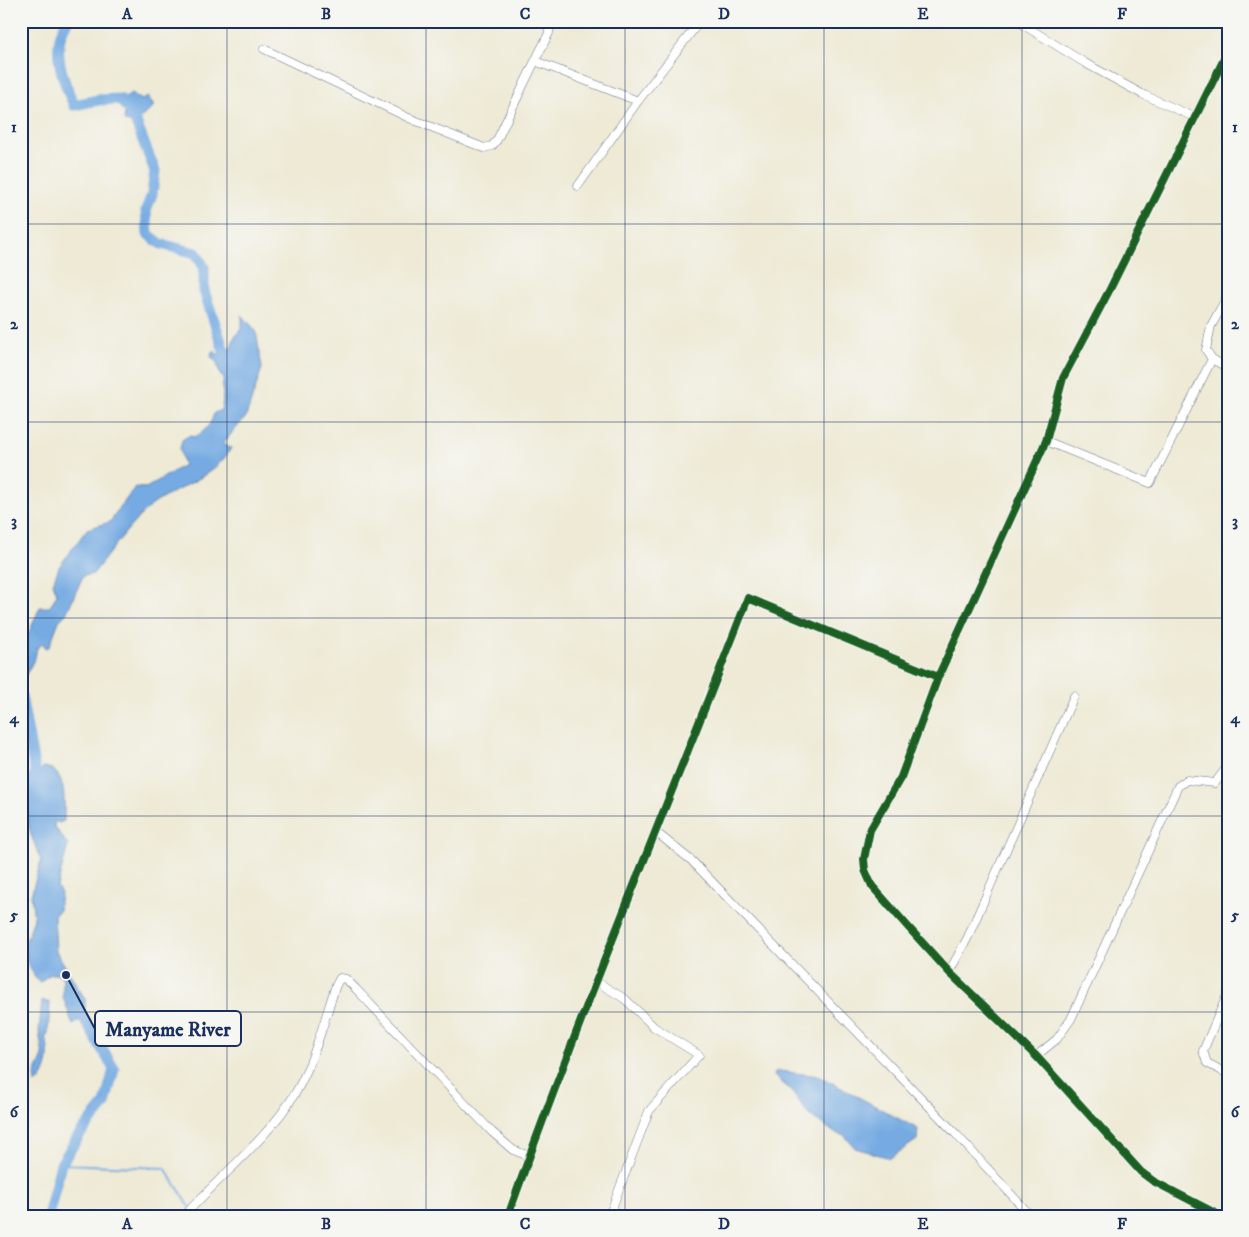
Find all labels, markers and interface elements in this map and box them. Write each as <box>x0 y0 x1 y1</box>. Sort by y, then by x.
text: A <box>121 4 133 24</box>
text: B <box>321 4 331 24</box>
text: C <box>520 4 530 24</box>
text: D <box>718 4 730 24</box>
text: E <box>917 4 929 24</box>
text: F <box>1117 4 1127 24</box>
text: 1 <box>11 117 17 137</box>
text: 1 <box>1232 117 1238 137</box>
text: 2 <box>10 314 19 334</box>
text: 2 <box>1231 314 1240 334</box>
text: 3 <box>11 511 17 531</box>
text: 3 <box>1232 511 1238 531</box>
text: 4 <box>8 708 19 728</box>
text: 4 <box>1229 708 1240 728</box>
text: 5 <box>9 905 18 925</box>
text: 5 <box>1230 905 1239 925</box>
callout: Manyame River <box>95 1011 241 1046</box>
text: Manyame River <box>105 1018 231 1043</box>
text: 6 <box>10 1102 20 1122</box>
text: 6 <box>1231 1102 1241 1122</box>
text: A <box>121 1214 133 1234</box>
text: B <box>321 1214 331 1234</box>
text: C <box>520 1214 530 1234</box>
text: D <box>718 1214 730 1234</box>
text: E <box>917 1214 929 1234</box>
text: F <box>1117 1214 1127 1234</box>

